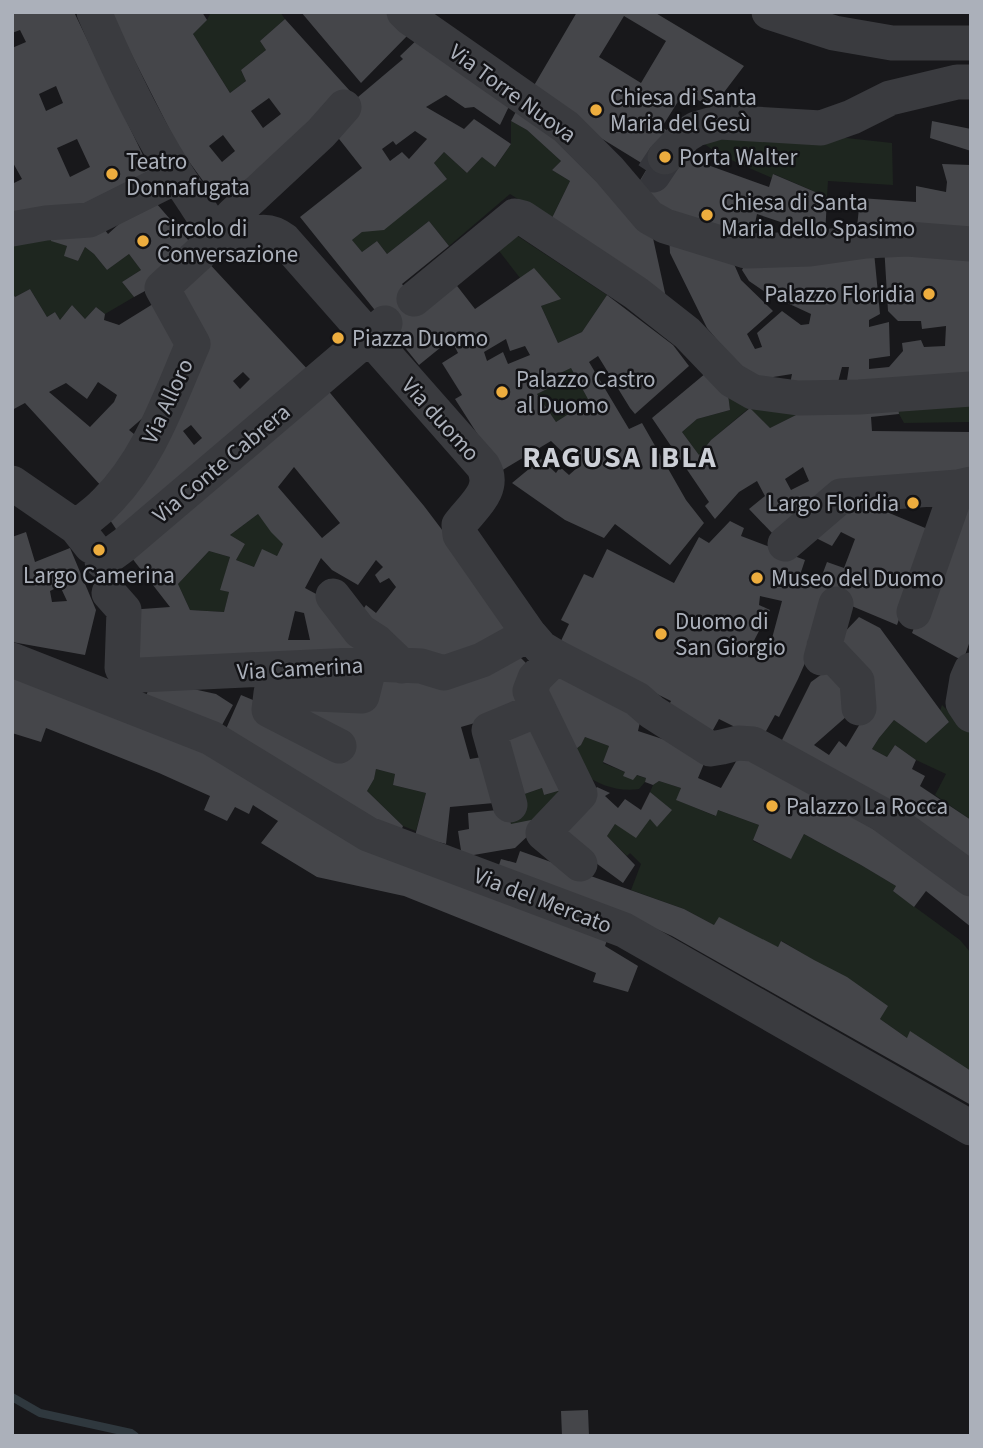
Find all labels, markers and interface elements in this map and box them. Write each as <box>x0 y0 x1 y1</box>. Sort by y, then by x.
street label: Via Torre Nuova <box>442 36 583 151</box>
place label: Chiesa di Santa Maria del Gesù <box>610 81 757 140</box>
marker: Chiesa di Santa Maria del Gesù <box>588 102 604 118</box>
place label: Porta Walter <box>679 141 798 174</box>
place label: Teatro Donnafugata <box>126 145 250 204</box>
marker: Porta Walter <box>657 149 673 165</box>
marker: Teatro Donnafugata <box>104 166 120 182</box>
place label: Chiesa di Santa Maria dello Spasimo <box>721 186 915 245</box>
marker: Chiesa di Santa Maria dello Spasimo <box>699 207 715 223</box>
place label: Circolo di Conversazione <box>157 212 298 271</box>
marker: Circolo di Conversazione <box>135 233 151 249</box>
place label: Palazzo Floridia <box>764 278 915 311</box>
marker: Palazzo Floridia <box>921 286 937 302</box>
place label: Piazza Duomo <box>352 322 488 355</box>
marker: Piazza Duomo <box>330 330 346 346</box>
street label: Via Alloro <box>133 353 202 449</box>
place label: Palazzo Castro al Duomo <box>516 363 655 422</box>
street label: Via duomo <box>394 370 487 469</box>
marker: Palazzo Castro al Duomo <box>494 384 510 400</box>
street label: Via Conte Cabrera <box>145 396 297 531</box>
district label: RAGUSA IBLA <box>522 436 718 479</box>
place label: Largo Floridia <box>767 487 899 520</box>
marker: Largo Floridia <box>905 495 921 511</box>
marker: Largo Camerina <box>91 542 107 558</box>
place label: Largo Camerina <box>23 559 175 592</box>
place label: Museo del Duomo <box>771 562 944 595</box>
marker: Museo del Duomo <box>749 570 765 586</box>
place label: Duomo di San Giorgio <box>675 605 786 664</box>
marker: Duomo di San Giorgio <box>653 626 669 642</box>
street label: Via Camerina <box>236 649 364 688</box>
place label: Palazzo La Rocca <box>786 790 948 823</box>
marker: Palazzo La Rocca <box>764 798 780 814</box>
street label: Via del Mercato <box>469 859 617 942</box>

